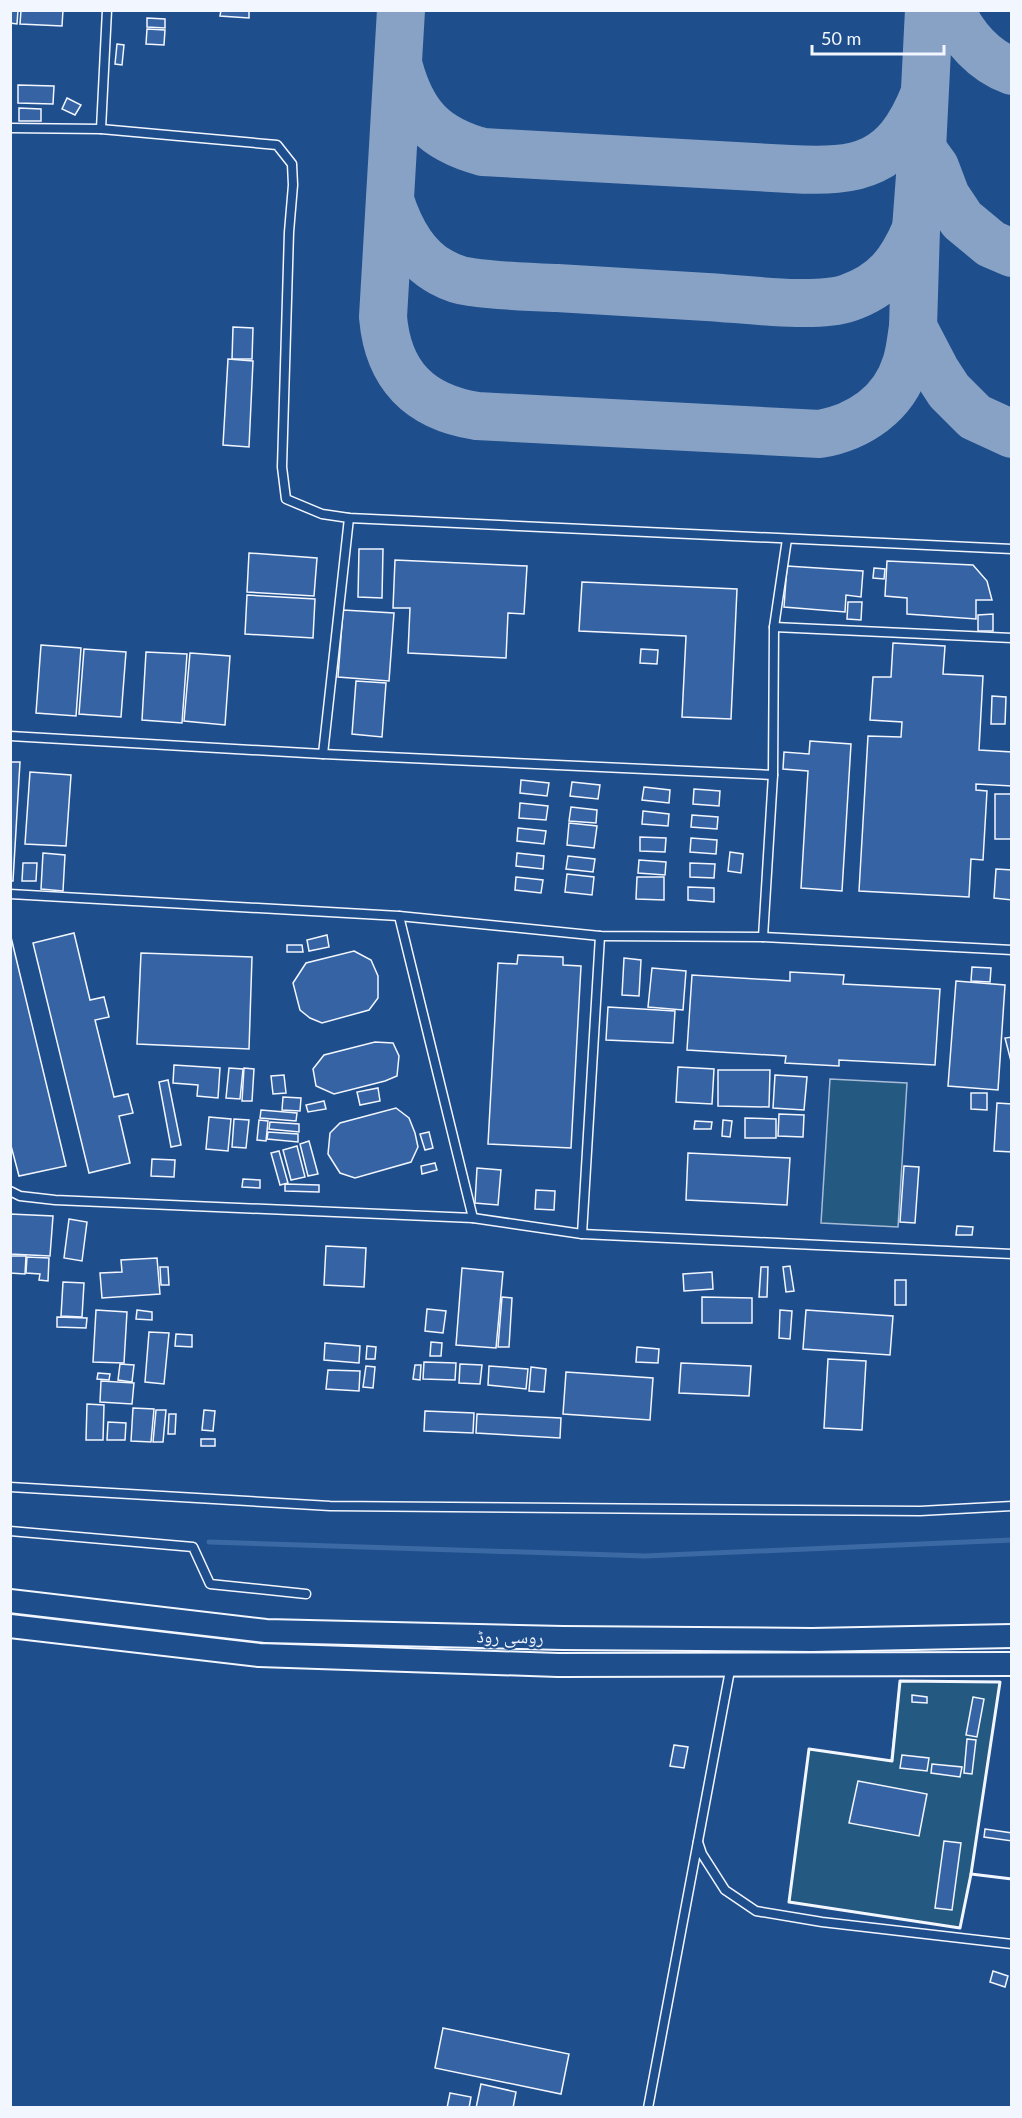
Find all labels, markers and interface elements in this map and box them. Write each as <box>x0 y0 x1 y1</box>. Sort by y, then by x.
scale bar <box>812 18 944 56</box>
text: 50 m <box>821 27 861 49</box>
street label: روسی روڈ <box>476 1624 544 1649</box>

